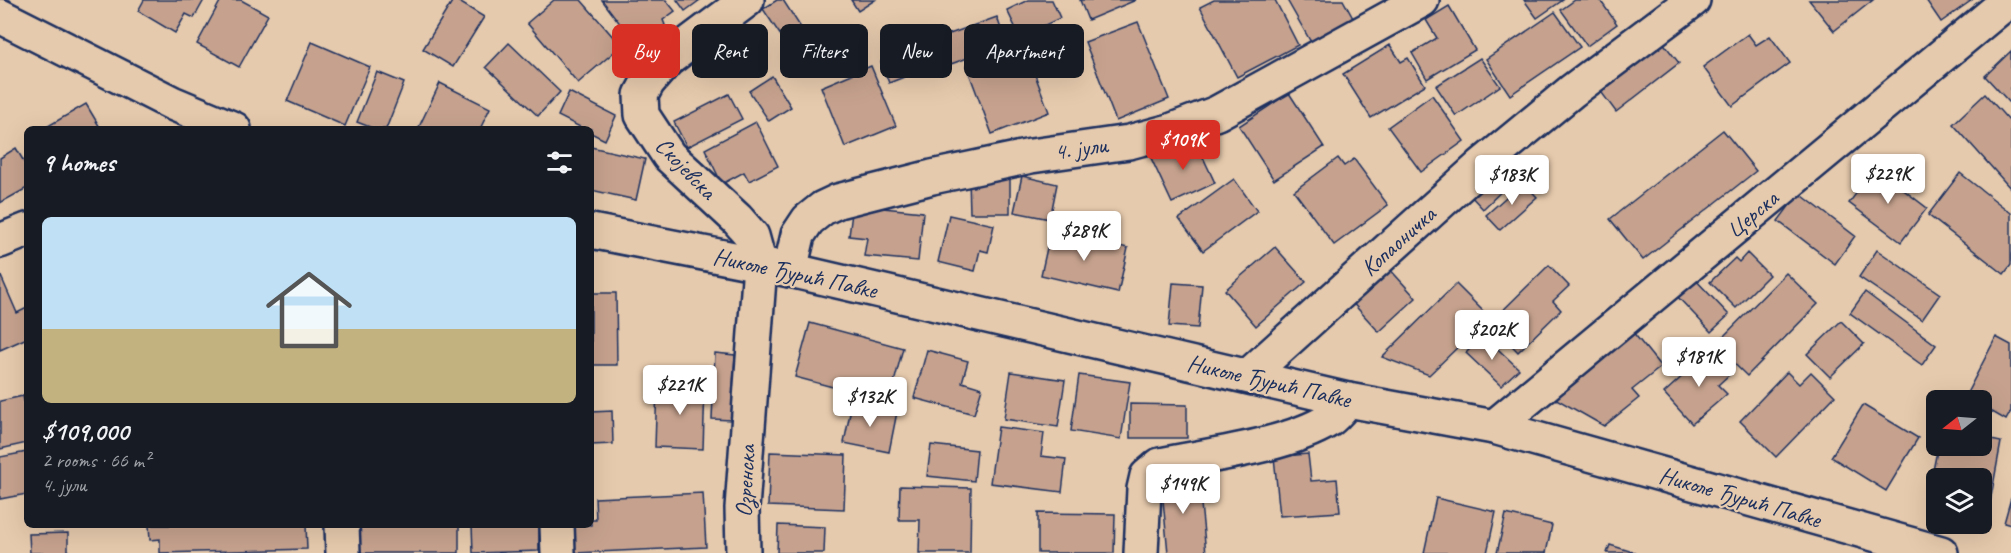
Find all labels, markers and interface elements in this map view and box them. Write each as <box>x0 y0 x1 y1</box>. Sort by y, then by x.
chip: Buy <box>612 24 680 78</box>
chip: Rent <box>692 24 768 78</box>
chip: Filters <box>780 24 868 78</box>
chip: New <box>880 24 952 78</box>
chip: Apartment <box>964 24 1084 78</box>
pin: $109K <box>1141 120 1225 171</box>
text: $109K <box>1160 127 1206 152</box>
street label: 4. јули <box>1052 129 1111 167</box>
street label: Скојевска <box>649 130 724 207</box>
text: 9 homes <box>42 146 115 179</box>
icon: filters <box>543 146 576 179</box>
pin: $229K <box>1846 154 1930 205</box>
pin: $183K <box>1470 155 1554 206</box>
text: $229K <box>1865 161 1911 186</box>
text: $183K <box>1489 162 1535 187</box>
street label: Церска <box>1720 183 1785 245</box>
street label: Копаоничка <box>1354 199 1443 282</box>
pin: $289K <box>1042 211 1126 262</box>
text: $289K <box>1061 218 1107 243</box>
street label: Николе Ђурић Павке <box>710 241 882 305</box>
icon: home <box>255 256 363 364</box>
pin: $202K <box>1450 310 1534 361</box>
text: $202K <box>1469 317 1515 342</box>
pin: $181K <box>1657 337 1741 388</box>
text: $181K <box>1676 344 1722 369</box>
street label: Николе Ђурић Павке <box>1184 348 1356 415</box>
pin: $221K <box>638 365 722 416</box>
text: $221K <box>657 372 703 397</box>
pin: $132K <box>828 377 912 428</box>
text: $132K <box>847 384 893 409</box>
north arrow <box>1926 390 1992 456</box>
map controls <box>1926 390 1992 534</box>
text: $109,000 <box>42 415 129 448</box>
street label: Озренска <box>728 443 763 518</box>
text: 2 rooms · 66 m² <box>42 448 150 473</box>
street label: Николе Ђурић Павке <box>1656 460 1826 535</box>
pin: $149K <box>1141 464 1225 515</box>
button: layers <box>1926 468 1992 534</box>
text: $149K <box>1160 471 1206 496</box>
text: 4. јули <box>42 473 87 498</box>

